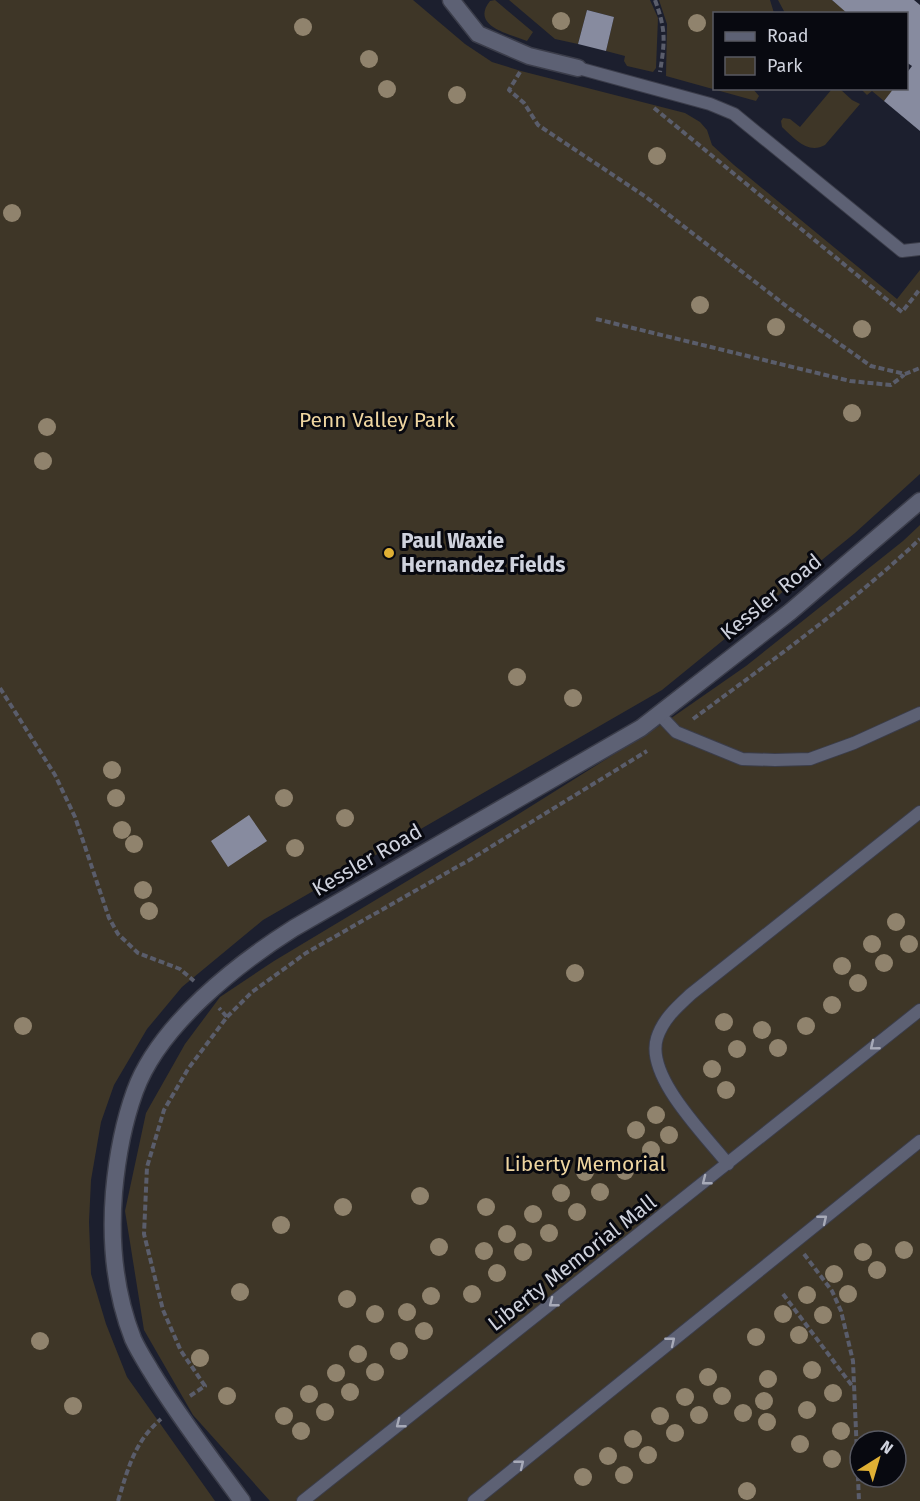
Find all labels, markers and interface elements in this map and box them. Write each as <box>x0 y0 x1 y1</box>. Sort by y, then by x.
legend <box>713 12 908 90</box>
text: Road <box>767 25 809 47</box>
text: Park <box>767 55 803 77</box>
park label: Penn Valley Park <box>299 407 455 433</box>
place label: Paul Waxie Hernandez Fields <box>401 528 565 578</box>
marker: Paul Waxie Hernandez Fields <box>382 546 396 560</box>
street label: Kessler Road <box>715 548 827 646</box>
street label: Kessler Road <box>307 818 427 902</box>
one-way arrow <box>870 1039 881 1050</box>
park label: Liberty Memorial <box>504 1151 666 1177</box>
one-way arrow <box>702 1174 713 1185</box>
street label: Liberty Memorial Mall <box>483 1189 661 1337</box>
one-way arrow <box>816 1215 827 1226</box>
one-way arrow <box>549 1295 560 1306</box>
one-way arrow <box>664 1338 675 1349</box>
one-way arrow <box>396 1416 407 1427</box>
north arrow <box>848 1429 908 1489</box>
text: N <box>877 1437 897 1458</box>
one-way arrow <box>513 1461 524 1472</box>

